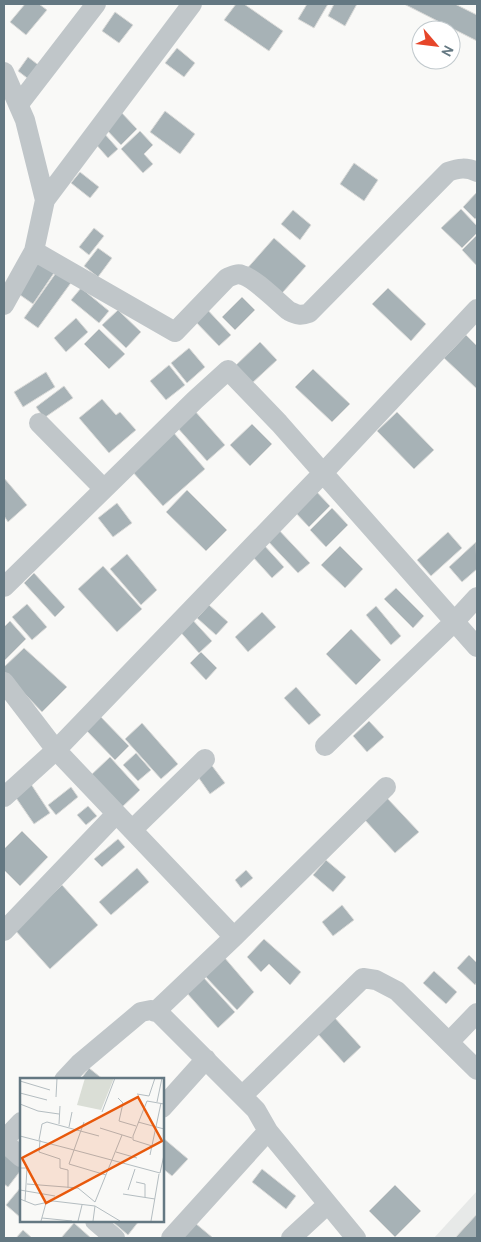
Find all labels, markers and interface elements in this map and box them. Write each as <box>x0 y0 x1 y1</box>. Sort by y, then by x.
north arrow <box>411 20 461 70</box>
text: N <box>436 42 456 59</box>
inset map <box>20 1078 164 1222</box>

